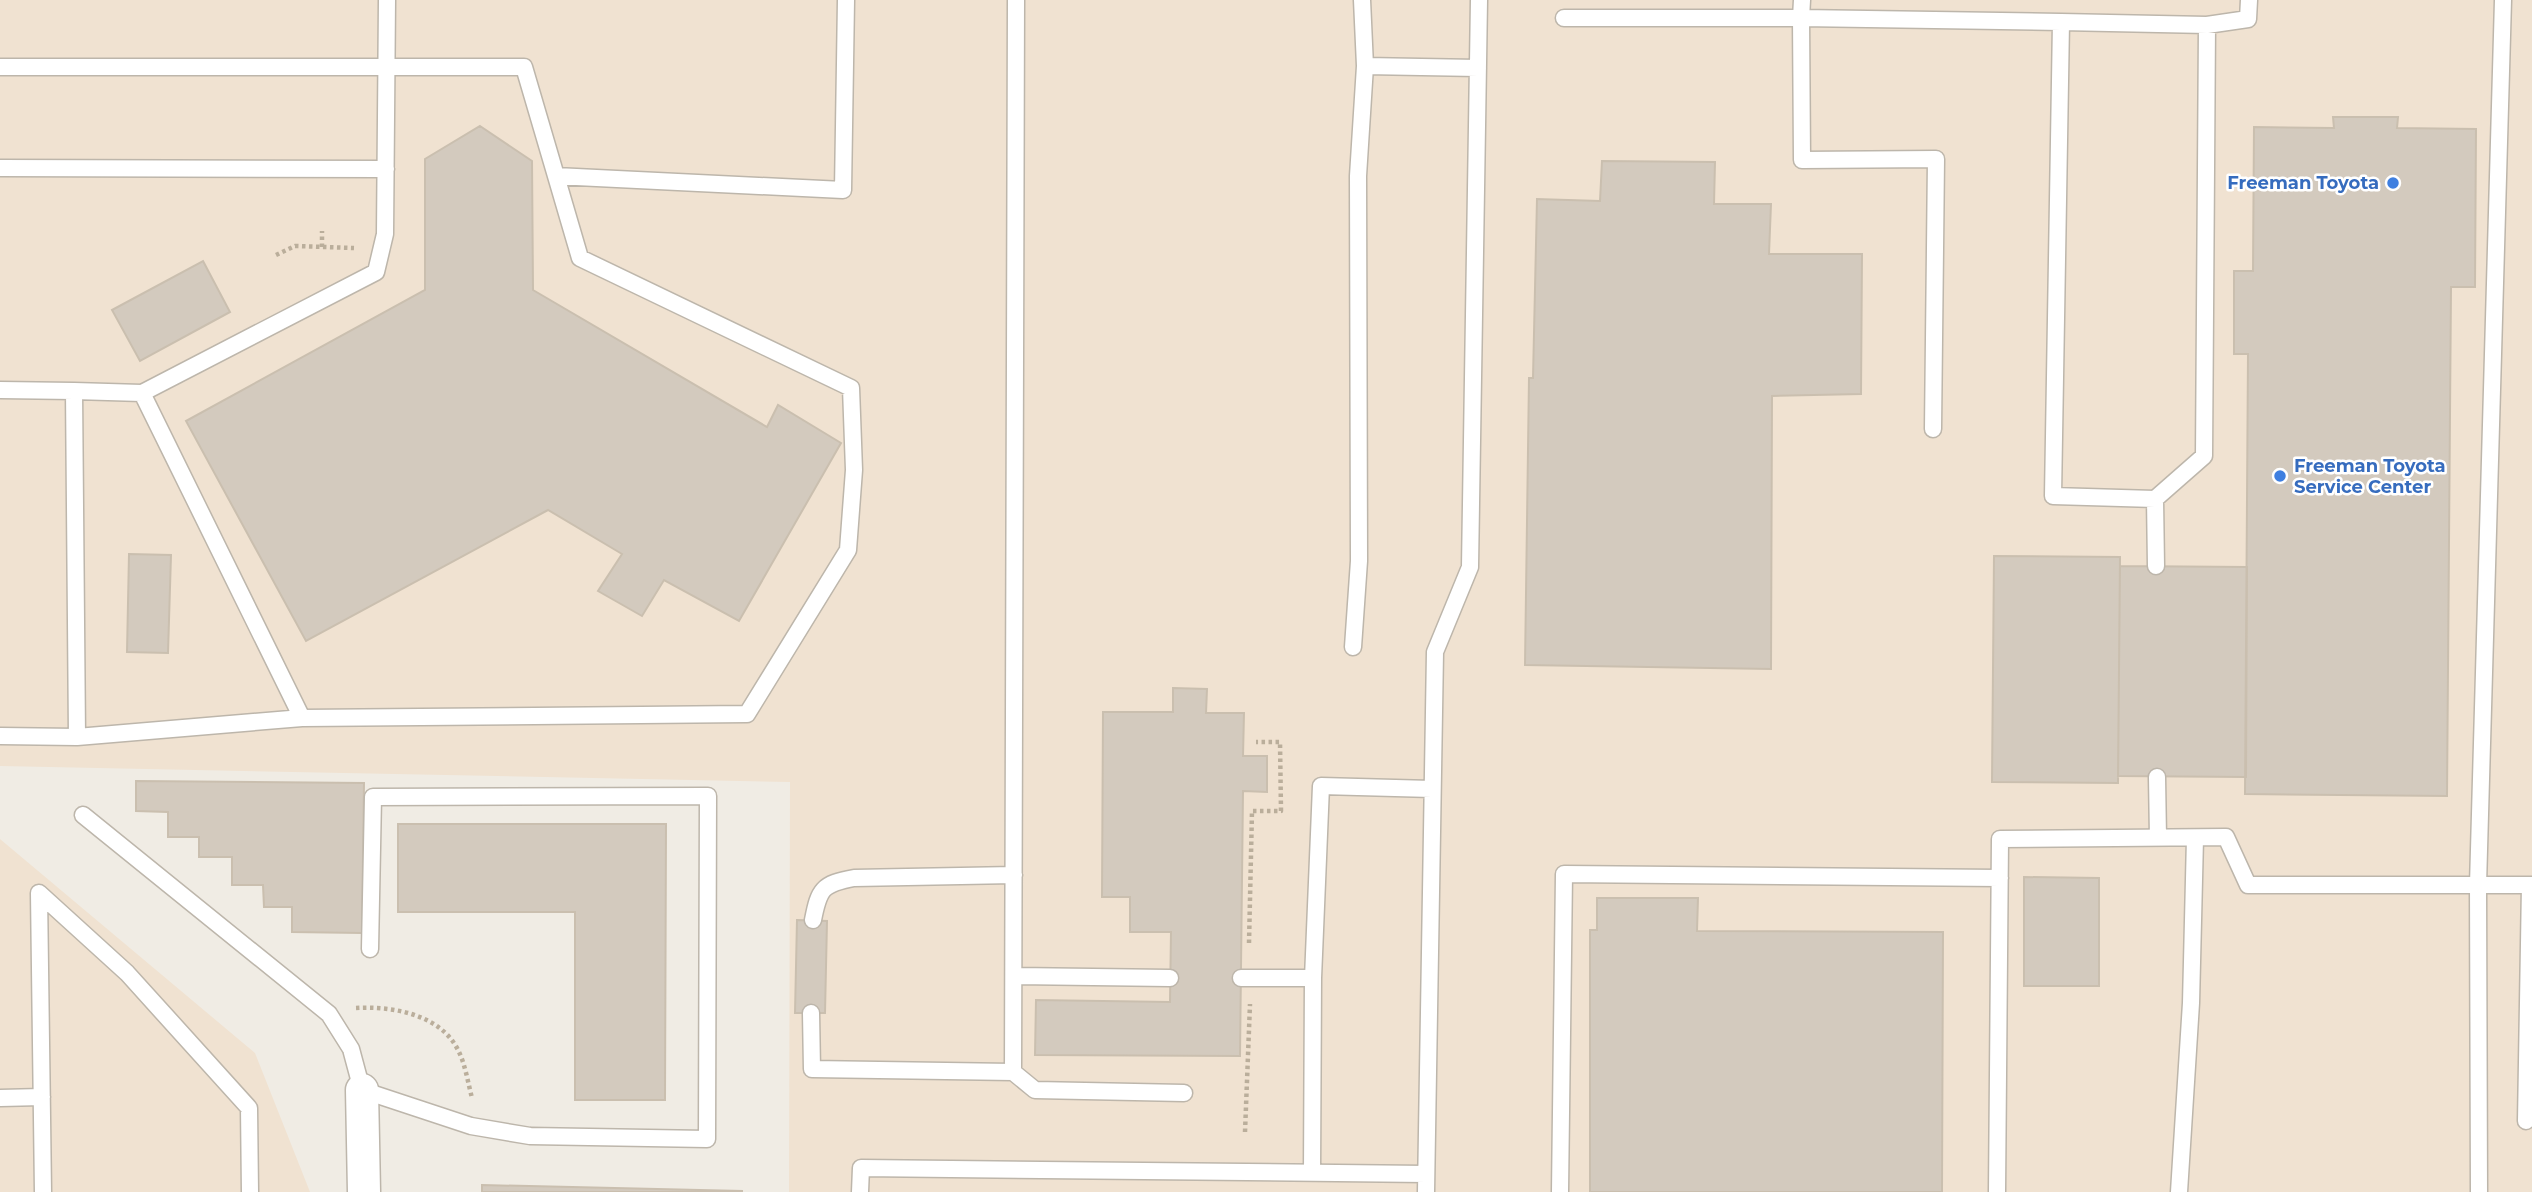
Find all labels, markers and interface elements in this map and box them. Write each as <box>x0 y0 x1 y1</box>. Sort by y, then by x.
place label: Freeman Toyota <box>2227 172 2379 194</box>
marker: Freeman Toyota <box>2385 175 2401 191</box>
place label: Freeman Toyota Service Center <box>2294 455 2446 498</box>
marker: Freeman Toyota Service Center <box>2272 468 2288 484</box>

